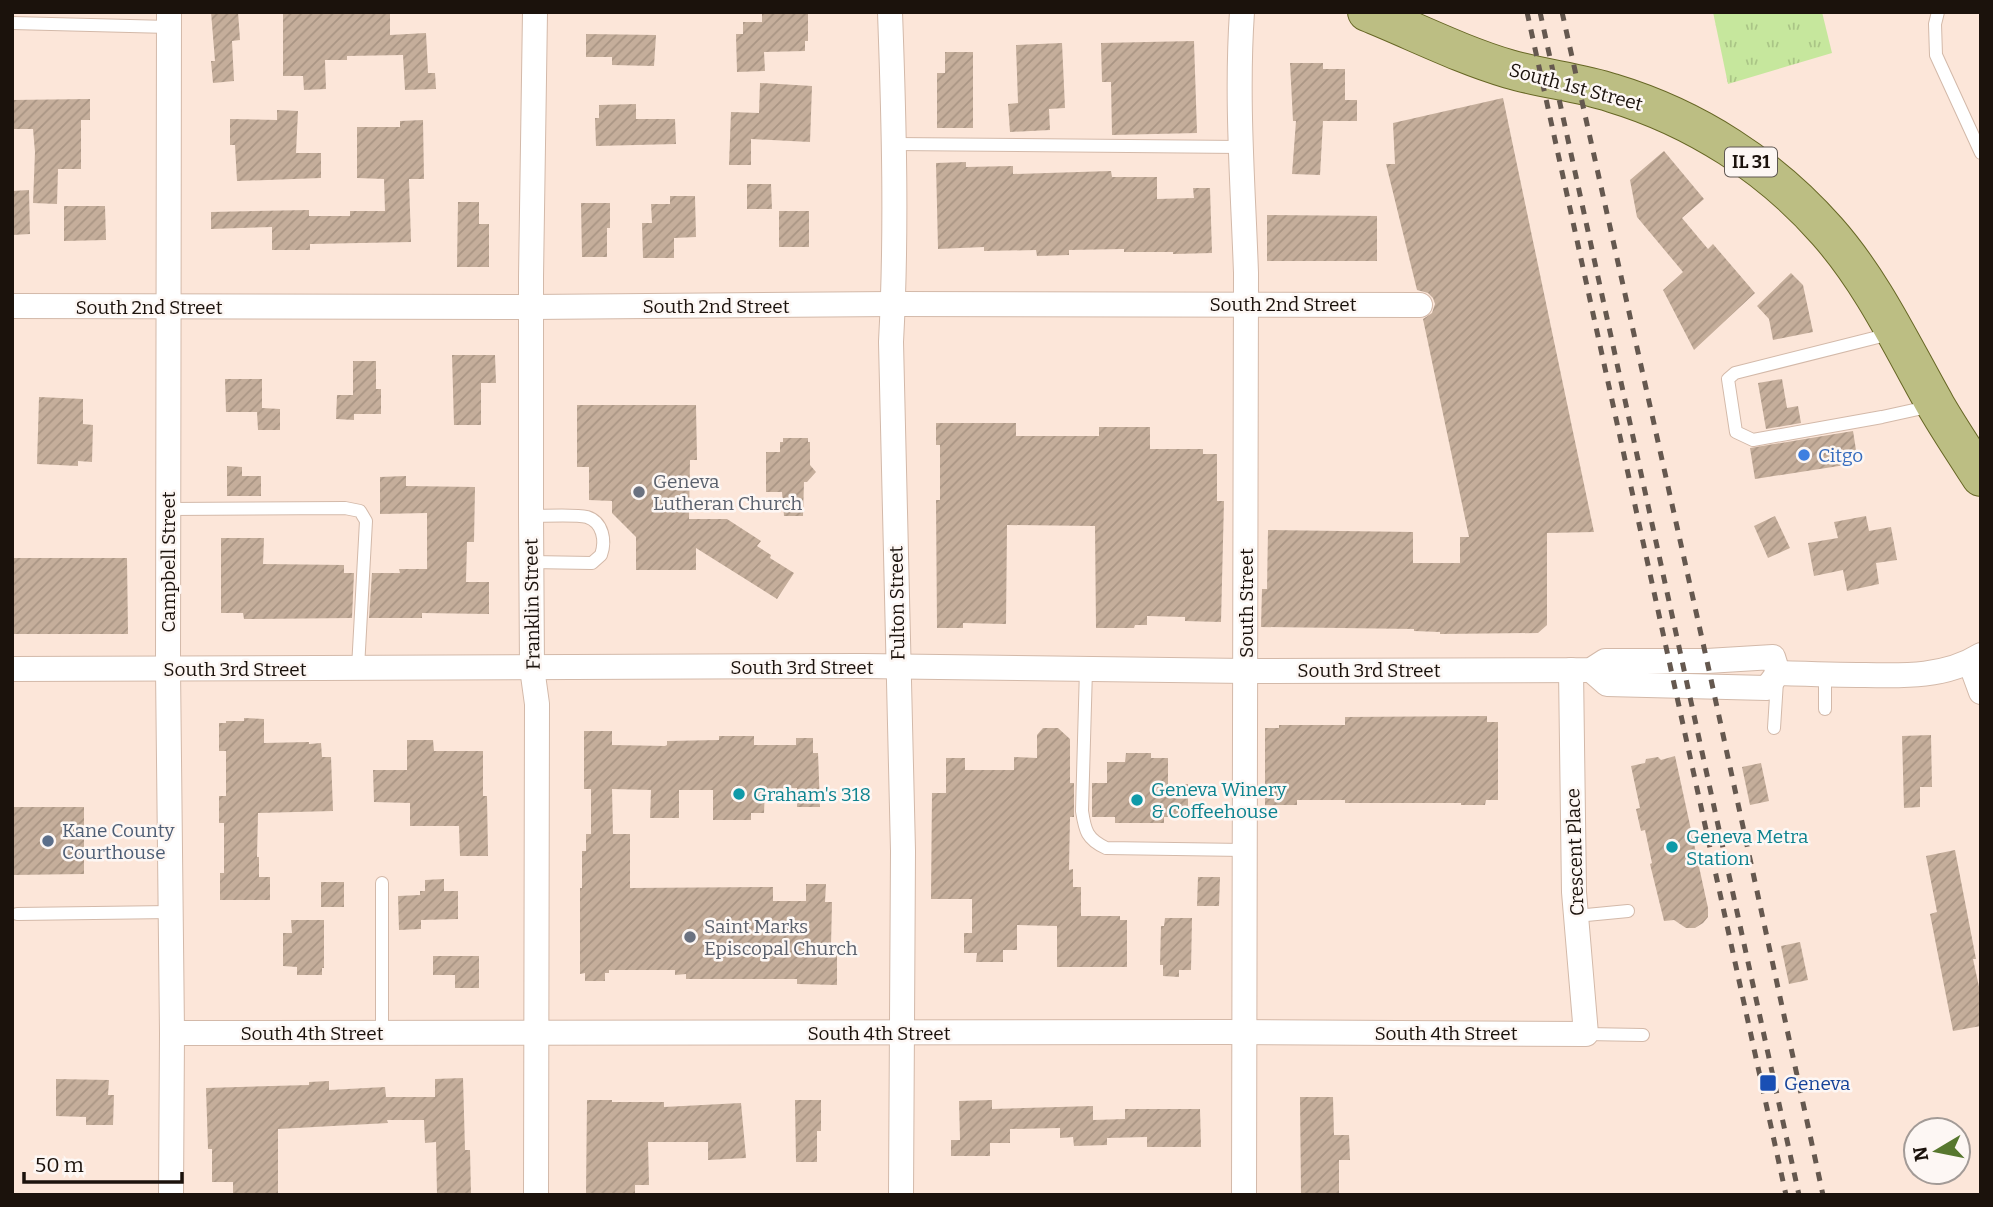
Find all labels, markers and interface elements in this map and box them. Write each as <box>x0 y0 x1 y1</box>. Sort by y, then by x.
street label: South 1st Street <box>1507 58 1645 116</box>
road number: IL 31 <box>1725 148 1777 176</box>
street label: South 2nd Street <box>1209 293 1357 316</box>
street label: South 2nd Street <box>642 295 790 318</box>
street label: South 2nd Street <box>75 296 223 319</box>
place label: Citgo <box>1818 444 1863 467</box>
marker: Citgo <box>1796 447 1812 463</box>
place label: Geneva Lutheran Church <box>653 470 803 515</box>
marker: Geneva Lutheran Church <box>631 484 647 500</box>
street label: Campbell Street <box>157 491 180 633</box>
street label: Franklin Street <box>519 538 545 670</box>
street label: Fulton Street <box>884 545 909 661</box>
street label: South Street <box>1235 548 1258 658</box>
street label: South 3rd Street <box>730 656 874 679</box>
street label: South 3rd Street <box>163 658 307 681</box>
street label: South 3rd Street <box>1297 659 1441 682</box>
place label: Geneva Winery & Coffeehouse <box>1151 778 1288 823</box>
place label: Graham's 318 <box>753 783 871 806</box>
marker: Graham's 318 <box>731 786 747 802</box>
street label: Crescent Place <box>1561 788 1589 916</box>
marker: Geneva Winery & Coffeehouse <box>1129 792 1145 808</box>
place label: Kane County Courthouse <box>62 819 175 864</box>
place label: Geneva Metra Station <box>1686 825 1809 870</box>
marker: Kane County Courthouse <box>40 833 56 849</box>
marker: Geneva Metra Station <box>1664 839 1680 855</box>
place label: Saint Marks Episcopal Church <box>704 915 858 960</box>
marker: Saint Marks Episcopal Church <box>682 929 698 945</box>
street label: South 4th Street <box>240 1022 384 1045</box>
street label: South 4th Street <box>807 1022 951 1045</box>
street label: South 4th Street <box>1374 1022 1518 1045</box>
place label: Geneva <box>1784 1072 1851 1095</box>
marker: Geneva <box>1758 1073 1778 1093</box>
north arrow <box>1902 1116 1972 1186</box>
scale bar <box>24 1140 182 1184</box>
text: N <box>1908 1144 1933 1163</box>
text: 50 m <box>35 1152 84 1178</box>

